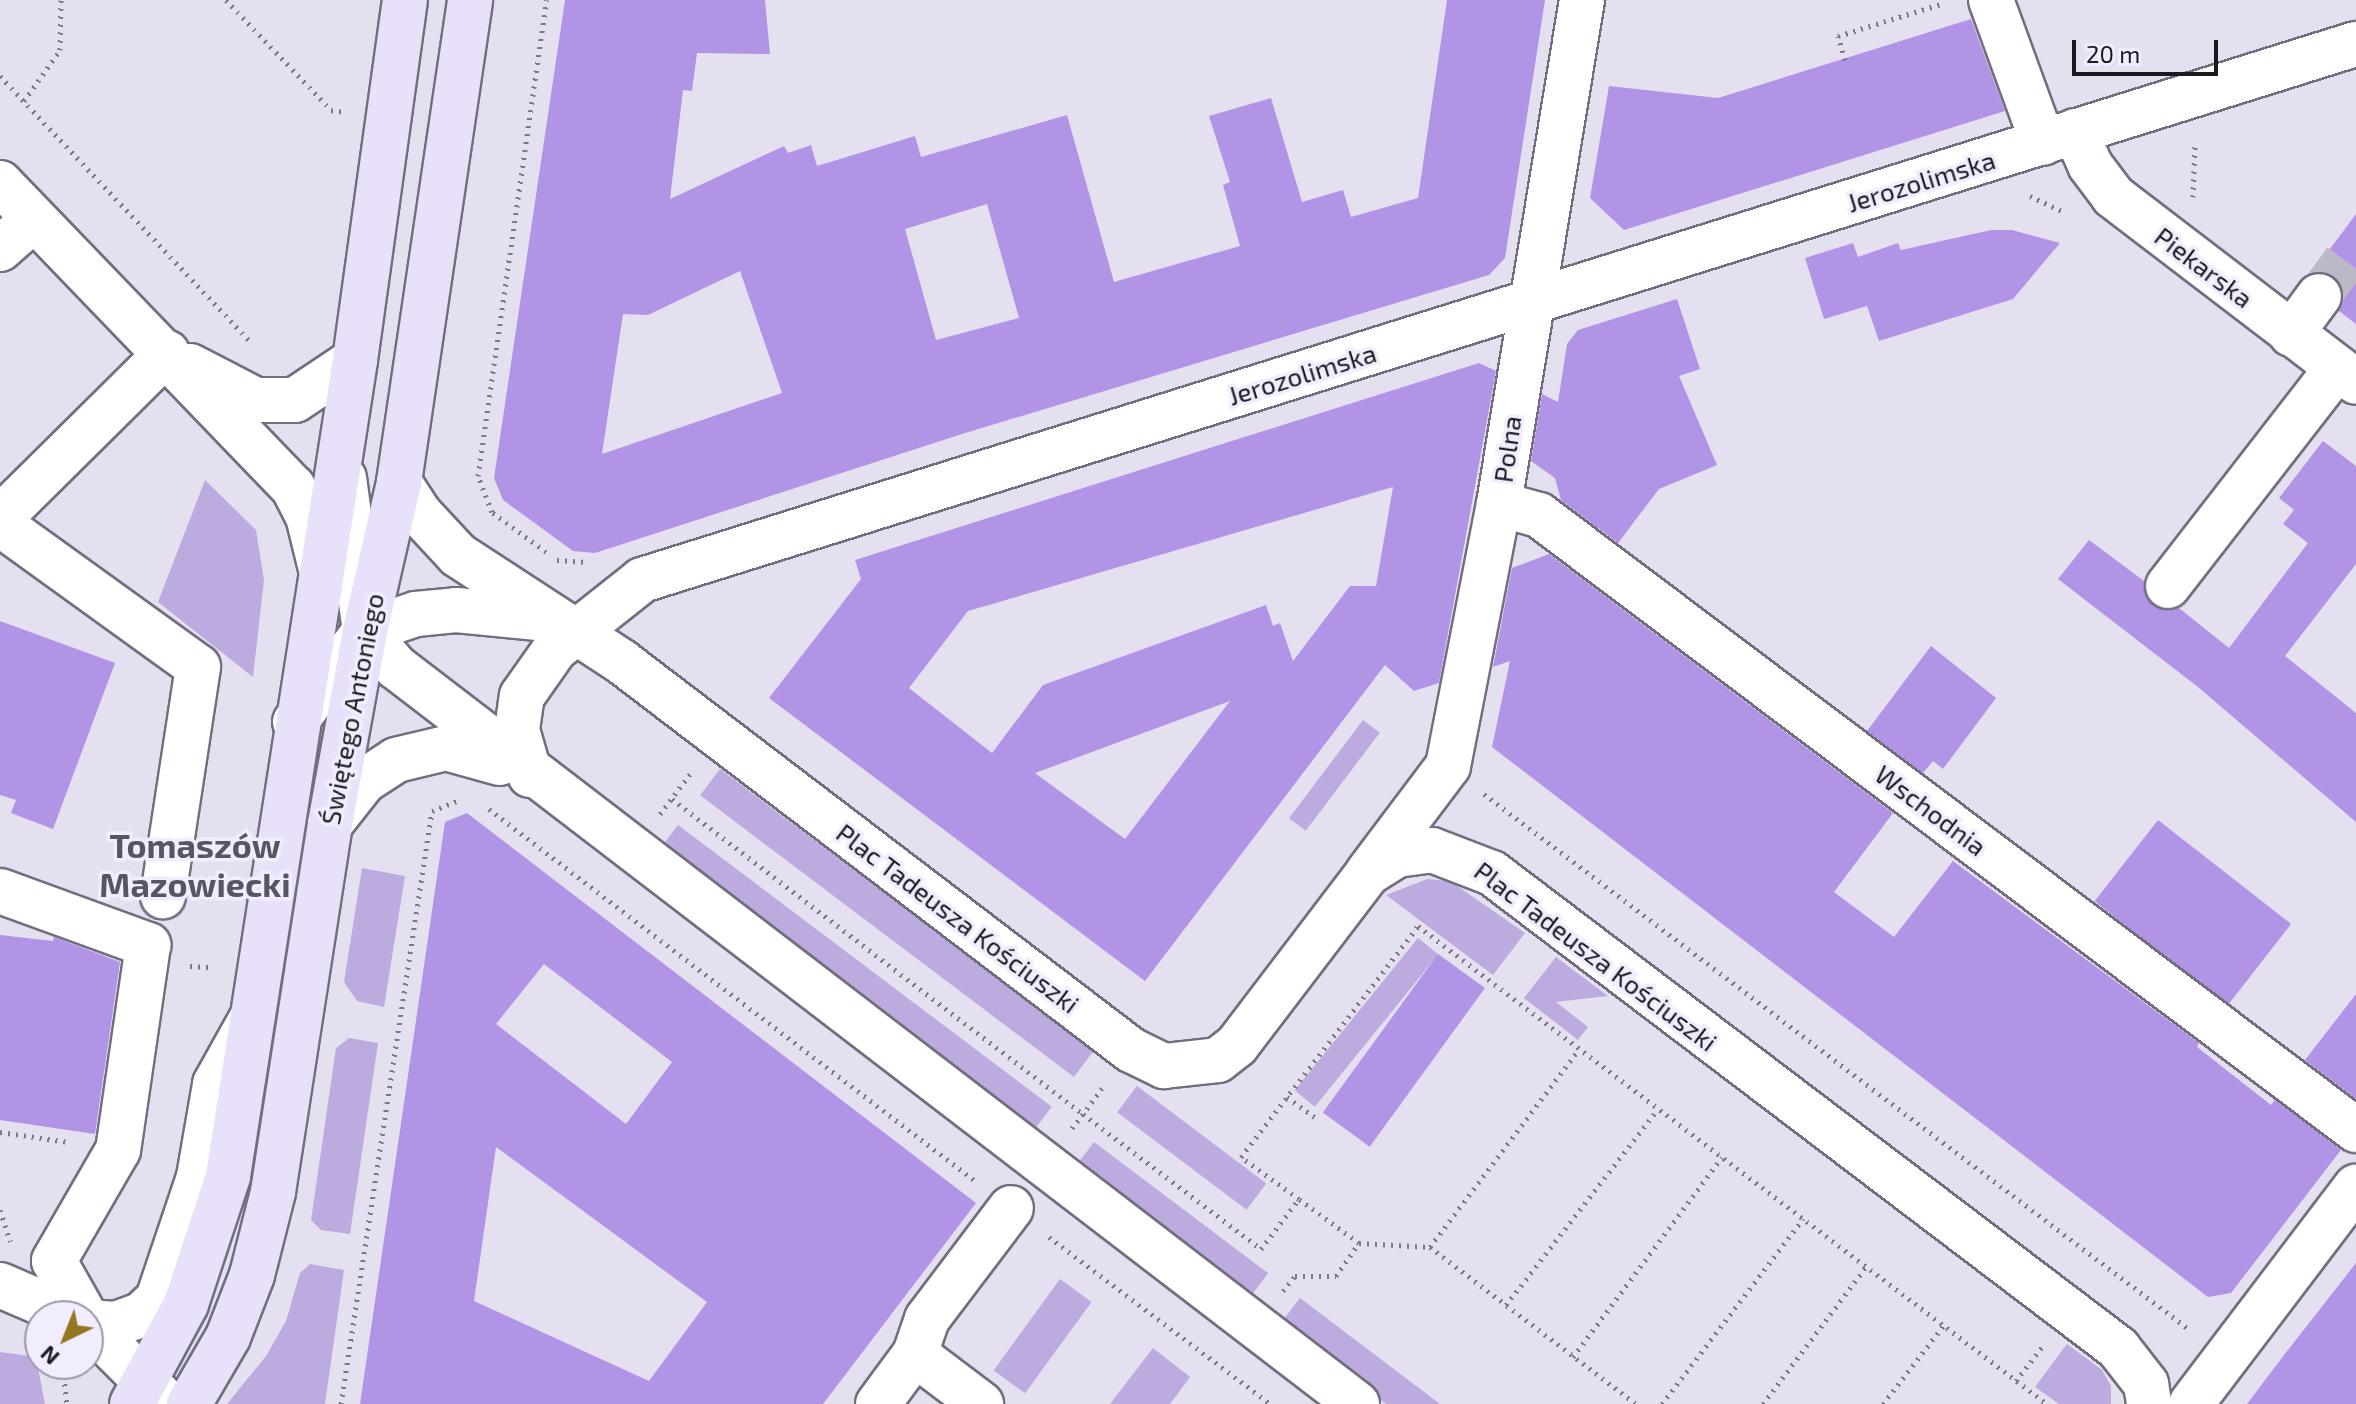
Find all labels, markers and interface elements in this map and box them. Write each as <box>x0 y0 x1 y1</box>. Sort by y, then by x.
scale bar <box>2076 24 2222 74</box>
text: 20 m <box>2086 39 2140 68</box>
street label: Jerozolimska <box>1843 144 1999 218</box>
street label: Piekarska <box>2149 220 2259 314</box>
street label: Jerozolimska <box>1224 337 1380 411</box>
street label: Polna <box>1487 414 1527 484</box>
street label: Świętego Antoniego <box>314 590 390 828</box>
street label: Wschodnia <box>1869 758 1993 862</box>
street label: Plac Tadeusza Kościuszki <box>830 816 1086 1020</box>
district label: Tomaszów Mazowiecki <box>99 824 291 904</box>
street label: Plac Tadeusza Kościuszki <box>1468 854 1724 1058</box>
north arrow <box>24 1300 104 1380</box>
text: N <box>34 1341 64 1371</box>

